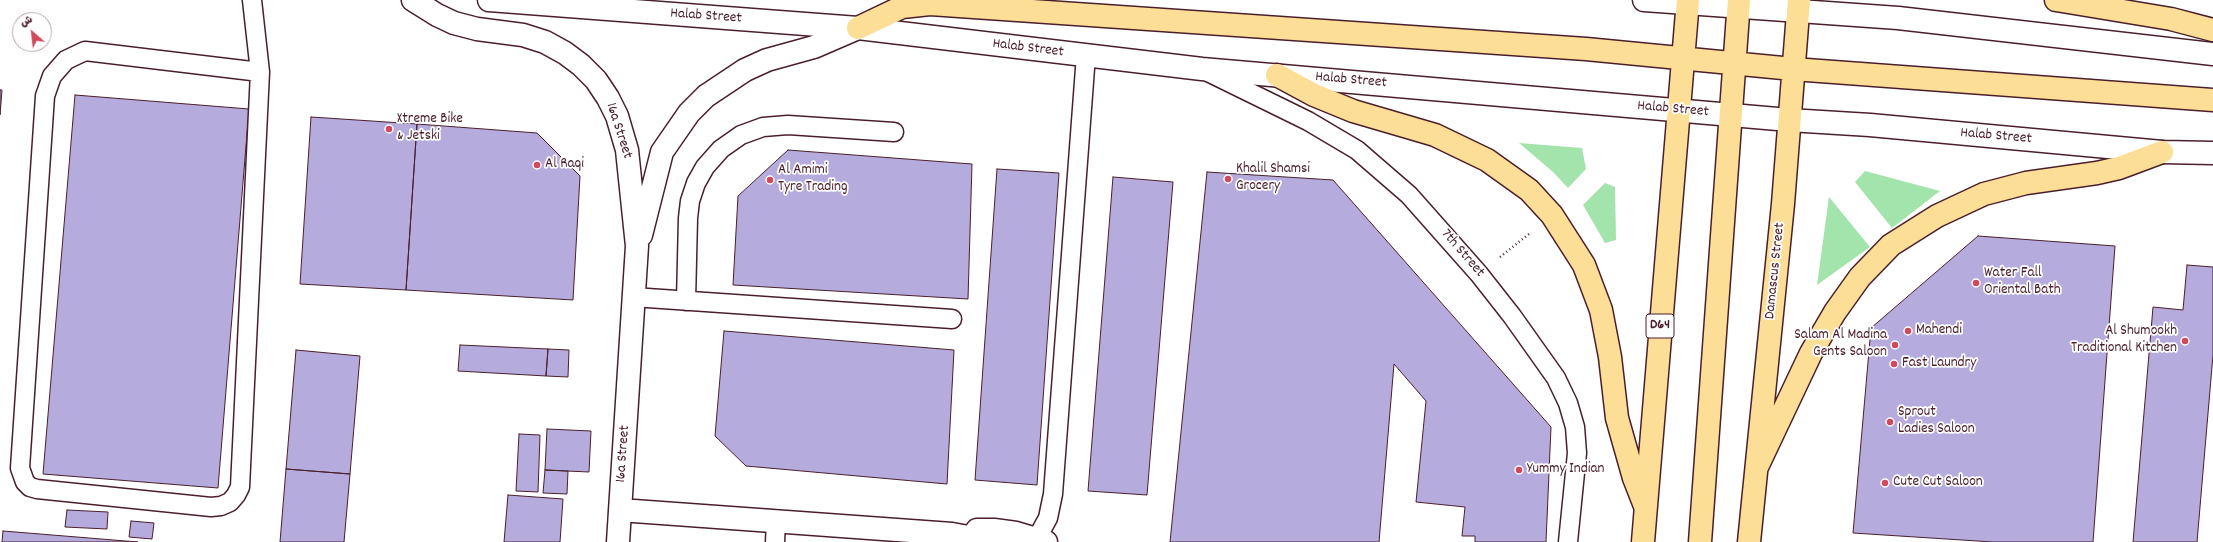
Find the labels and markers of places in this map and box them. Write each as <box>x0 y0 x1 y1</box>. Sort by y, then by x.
place label: Xtreme Bike & Jetski <box>397 111 463 146</box>
marker: Xtreme Bike & Jetski <box>384 124 394 134</box>
place label: Al Raqi <box>545 156 584 174</box>
marker: Al Raqi <box>532 160 542 170</box>
place label: Khalil Shamsi Grocery <box>1236 161 1310 196</box>
place label: Al Amimi Tyre Trading <box>778 162 848 197</box>
marker: Khalil Shamsi Grocery <box>1223 174 1233 184</box>
marker: Al Amimi Tyre Trading <box>765 175 775 185</box>
place label: Water Fall Oriental Bath <box>1984 265 2061 300</box>
marker: Water Fall Oriental Bath <box>1971 278 1981 288</box>
place label: Mahendi <box>1916 322 1962 340</box>
place label: Al Shumookh Traditional Kitchen <box>2071 323 2177 358</box>
marker: Mahendi <box>1903 326 1913 336</box>
place label: Salam Al Madina Gents Saloon <box>1794 327 1887 362</box>
marker: Al Shumookh Traditional Kitchen <box>2180 336 2190 346</box>
marker: Salam Al Madina Gents Saloon <box>1890 340 1900 350</box>
place label: Fast Laundry <box>1902 355 1976 373</box>
marker: Fast Laundry <box>1889 359 1899 369</box>
place label: Sprout Ladies Saloon <box>1898 404 1975 439</box>
marker: Sprout Ladies Saloon <box>1885 417 1895 427</box>
place label: Yummy Indian <box>1527 461 1604 479</box>
marker: Yummy Indian <box>1514 465 1524 475</box>
place label: Cute Cut Saloon <box>1893 474 1983 492</box>
marker: Cute Cut Saloon <box>1880 478 1890 488</box>

